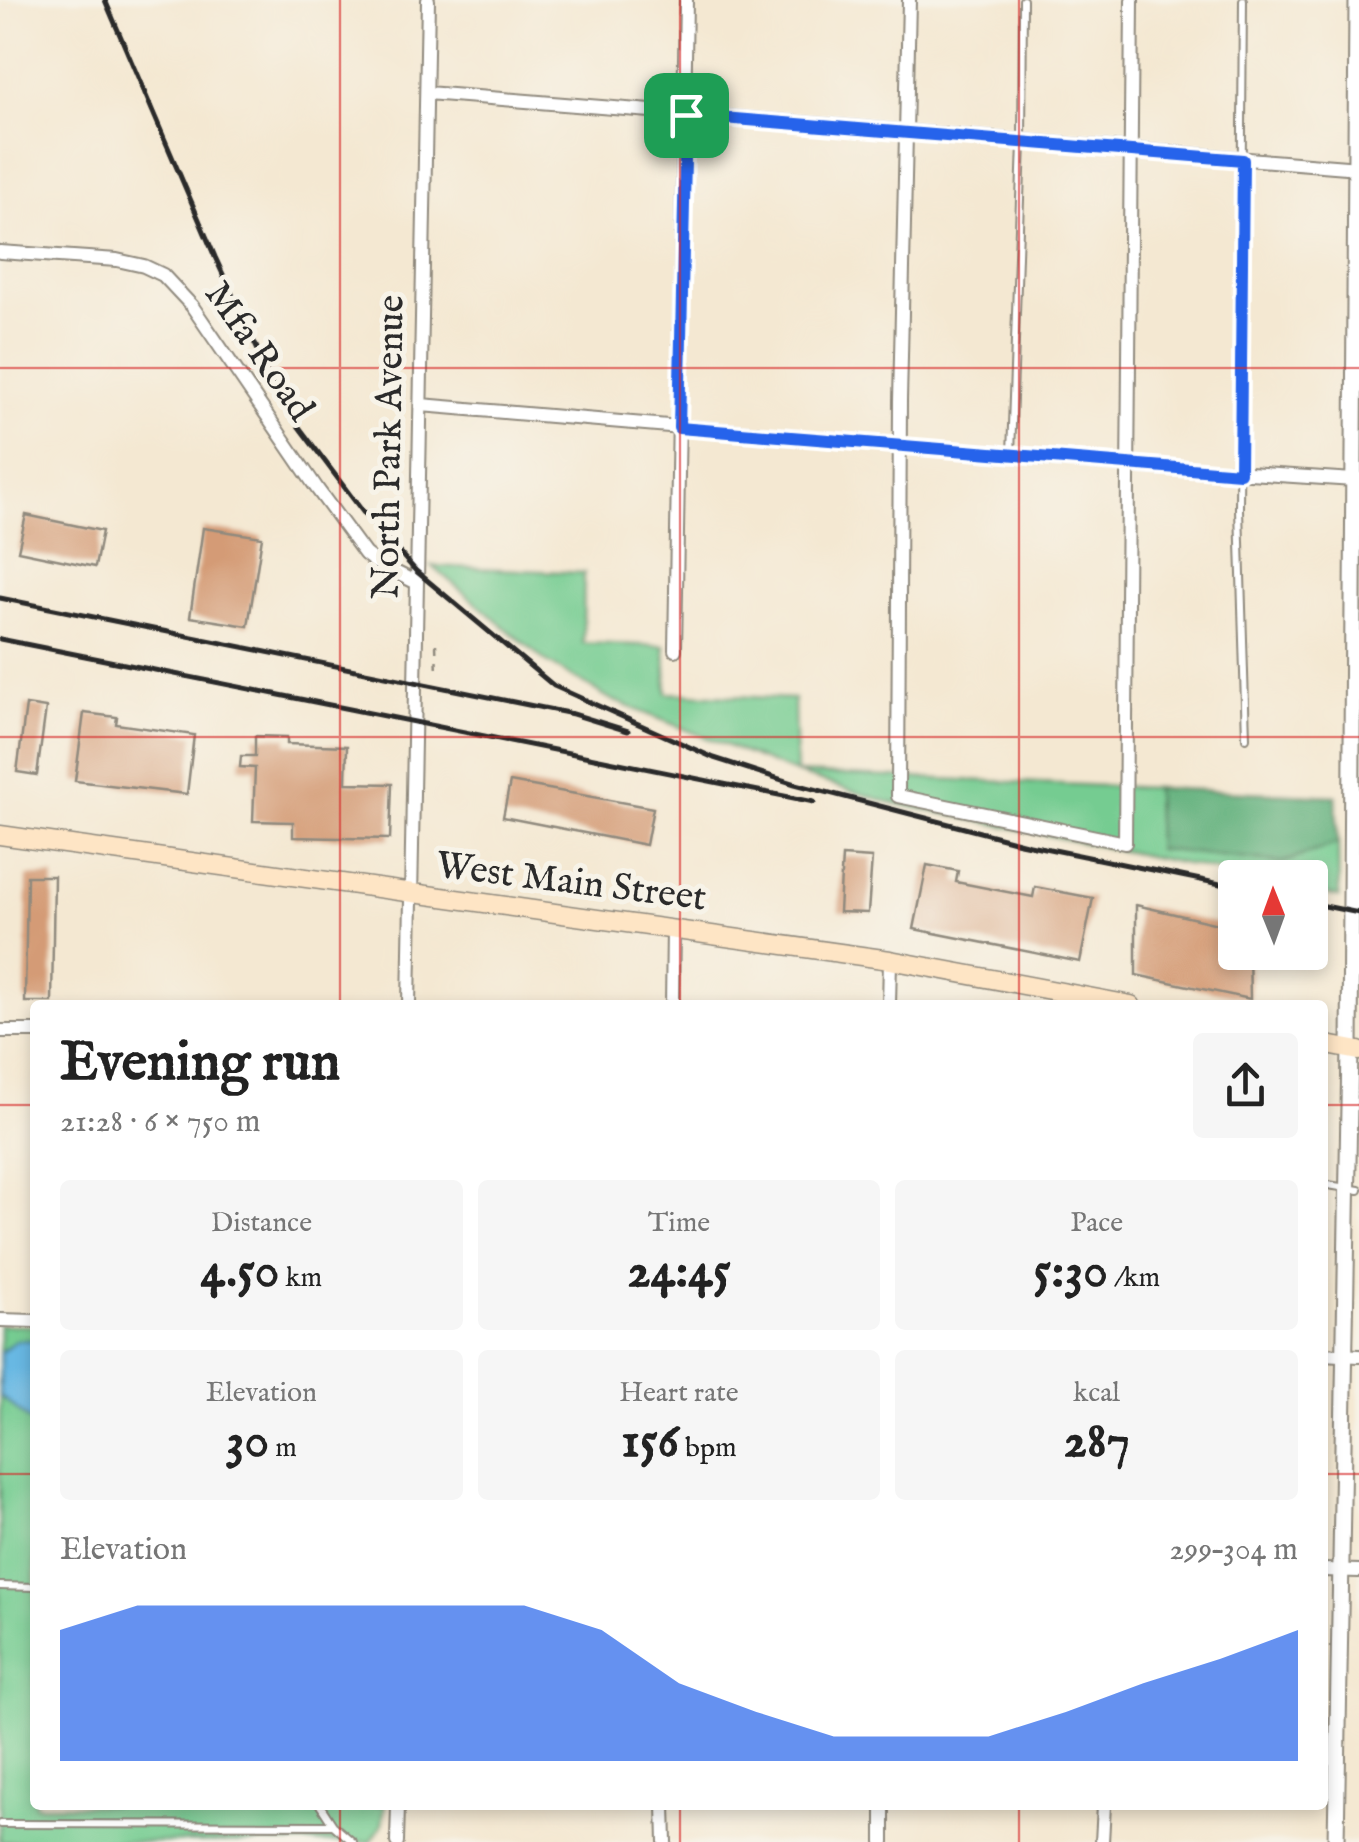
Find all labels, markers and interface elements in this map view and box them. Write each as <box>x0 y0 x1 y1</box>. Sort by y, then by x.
pin <box>644 73 729 158</box>
icon: arrive <box>659 88 714 143</box>
street label: Mfa Road <box>192 273 324 432</box>
street label: North Park Avenue <box>363 294 417 600</box>
street label: West Main Street <box>433 843 709 923</box>
north arrow <box>1218 860 1328 970</box>
map controls <box>1218 860 1328 970</box>
text: Evening run <box>60 1029 340 1099</box>
button: share <box>1193 1033 1298 1138</box>
text: 21:28 · 6 × 750 m <box>60 1102 261 1143</box>
text: Distance <box>211 1206 312 1241</box>
text: Time <box>648 1206 710 1241</box>
text: Pace <box>1070 1206 1123 1241</box>
text: 4.50 <box>201 1241 279 1304</box>
text: 24:45 <box>627 1241 731 1304</box>
text: 5:30 <box>1033 1241 1108 1304</box>
text: km <box>279 1261 322 1296</box>
text: /km <box>1108 1261 1160 1296</box>
text: Elevation <box>206 1376 317 1411</box>
text: Heart rate <box>619 1376 739 1411</box>
text: kcal <box>1073 1376 1120 1411</box>
text: 30 <box>226 1411 269 1474</box>
text: 156 <box>621 1411 679 1474</box>
text: 287 <box>1063 1411 1130 1474</box>
text: m <box>269 1431 297 1466</box>
text: bpm <box>679 1431 737 1466</box>
text: Elevation <box>60 1530 187 1571</box>
text: 299–304 m <box>1169 1530 1298 1571</box>

